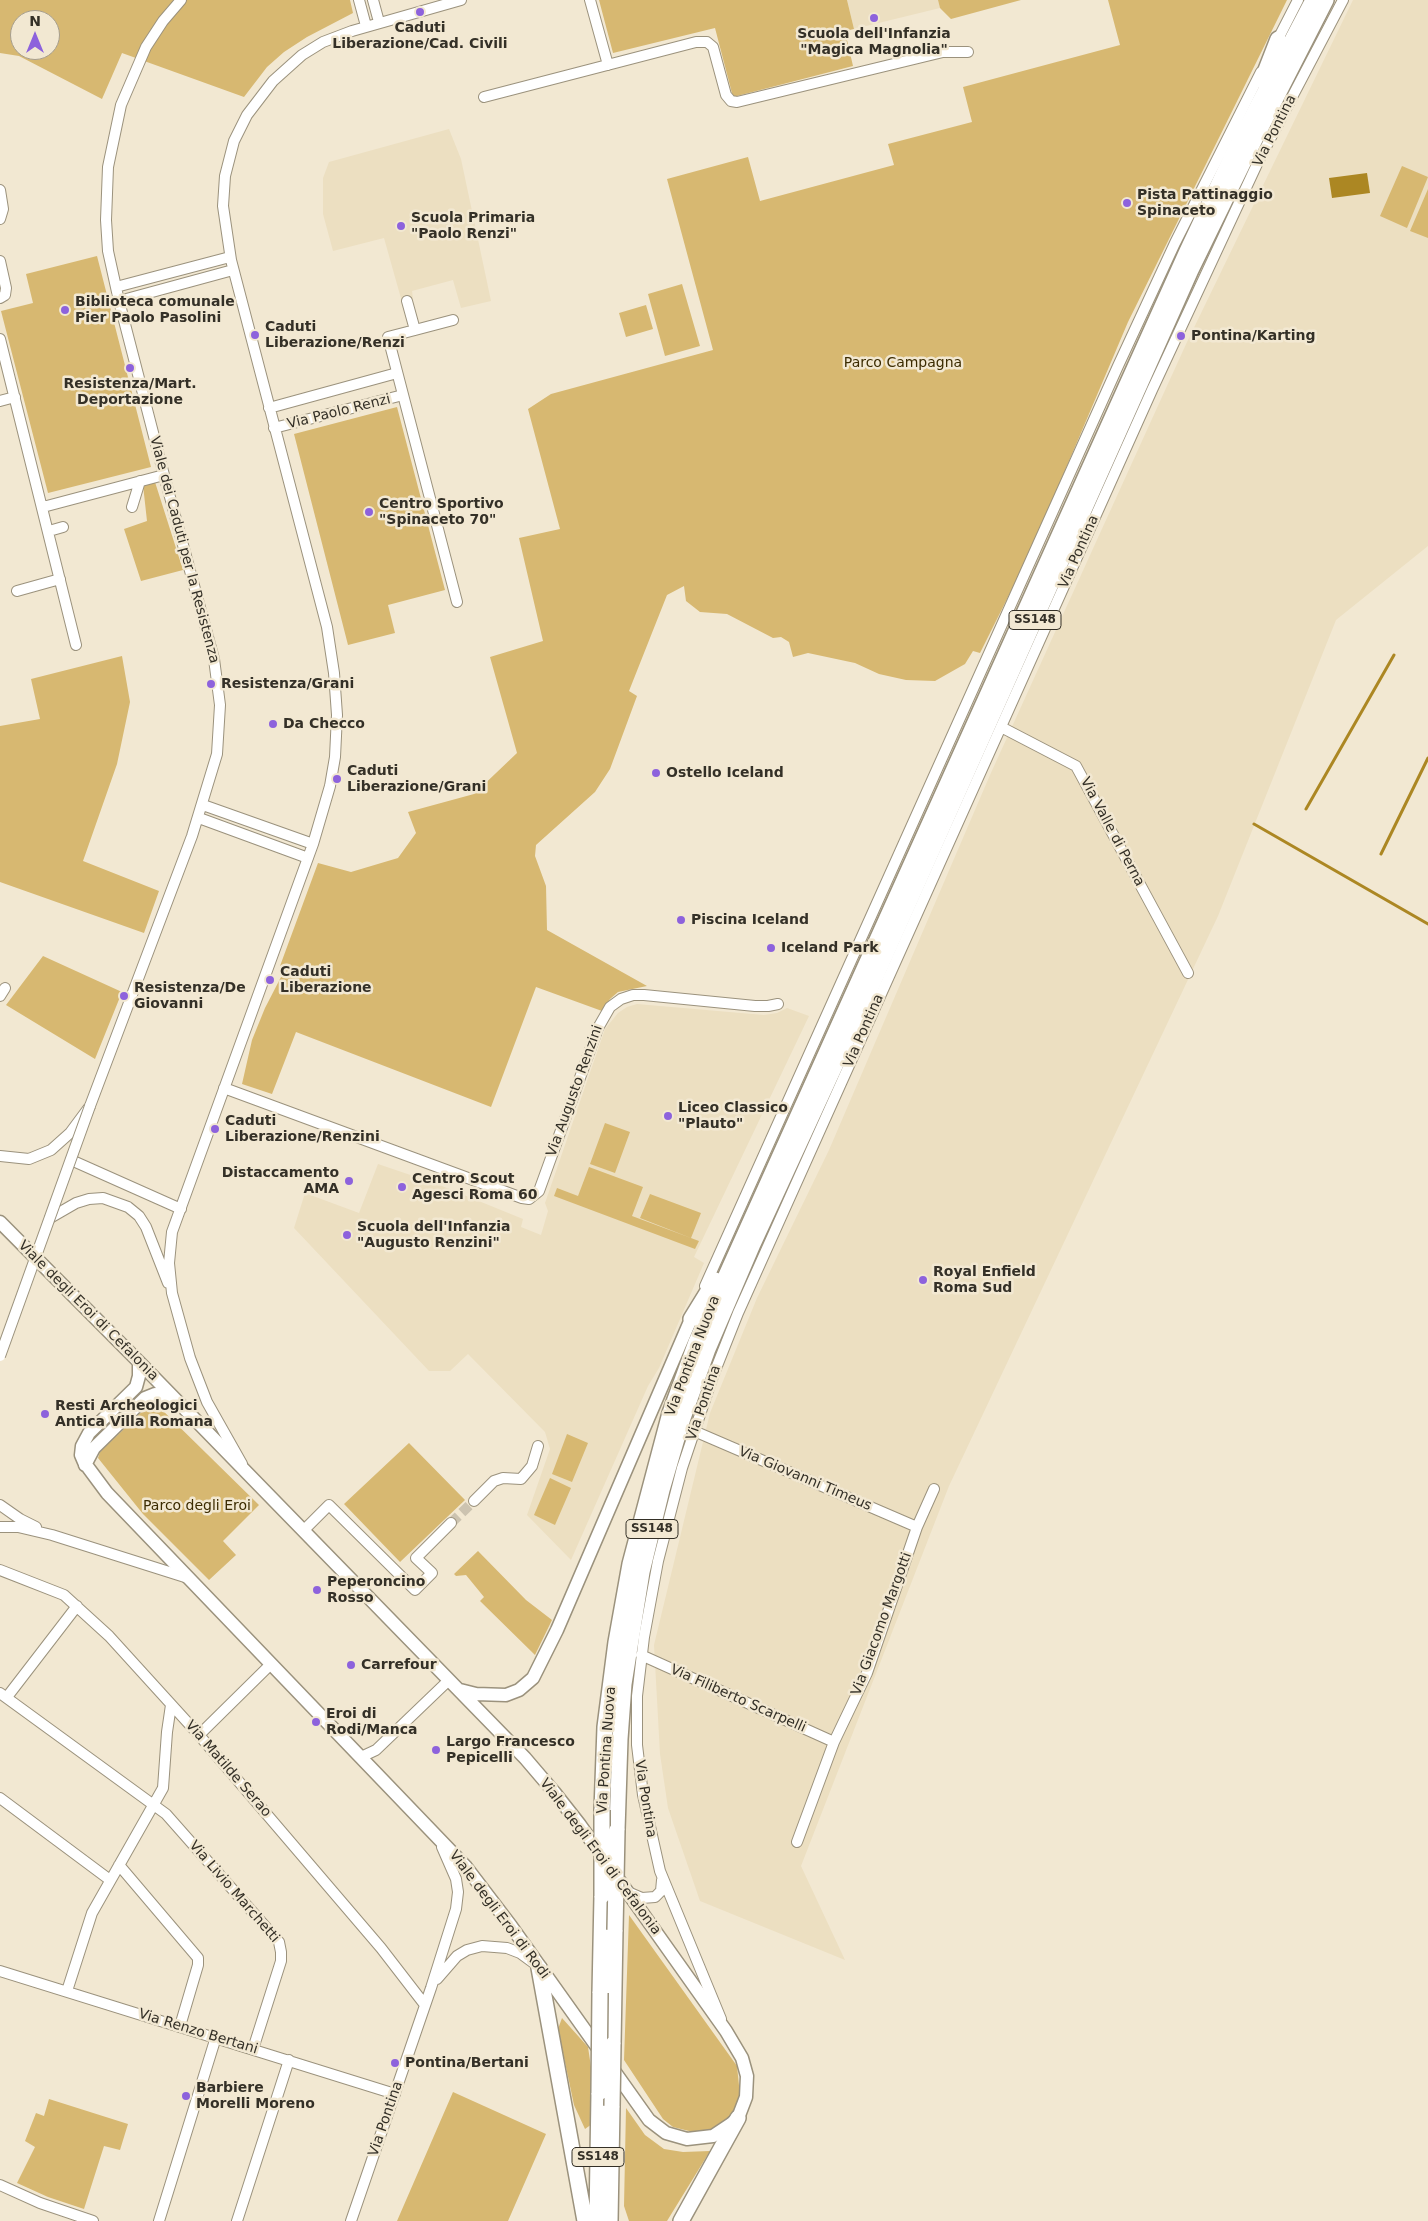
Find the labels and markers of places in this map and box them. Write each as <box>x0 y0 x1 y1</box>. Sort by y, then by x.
marker: Caduti Liberazione/Cad. Civili <box>414 6 426 18</box>
marker: Scuola dell'Infanzia "Magica Magnolia" <box>868 12 880 24</box>
place label: Caduti Liberazione/Cad. Civili <box>332 20 508 52</box>
place label: Scuola dell'Infanzia "Magica Magnolia" <box>797 26 951 58</box>
place label: Pista Pattinaggio Spinaceto <box>1137 187 1273 220</box>
marker: Pista Pattinaggio Spinaceto <box>1121 197 1133 209</box>
place label: Scuola Primaria "Paolo Renzi" <box>411 210 535 242</box>
marker: Scuola Primaria "Paolo Renzi" <box>395 220 407 232</box>
place label: Biblioteca comunale Pier Paolo Pasolini <box>75 294 235 326</box>
marker: Biblioteca comunale Pier Paolo Pasolini <box>59 304 71 316</box>
place label: Caduti Liberazione/Renzi <box>265 319 405 352</box>
place label: Pontina/Karting <box>1191 328 1316 344</box>
marker: Caduti Liberazione/Renzi <box>249 329 261 341</box>
marker: Pontina/Karting <box>1175 330 1187 342</box>
marker: Resistenza/Mart. Deportazione <box>124 362 136 374</box>
place label: Resistenza/Mart. Deportazione <box>64 376 196 408</box>
place label: Centro Sportivo "Spinaceto 70" <box>379 496 504 528</box>
marker: Centro Sportivo "Spinaceto 70" <box>363 506 375 518</box>
place label: Resistenza/Grani <box>221 676 354 692</box>
marker: Resistenza/Grani <box>205 678 217 690</box>
place label: Da Checco <box>283 716 365 732</box>
marker: Da Checco <box>267 718 279 730</box>
place label: Caduti Liberazione/Grani <box>347 763 486 796</box>
place label: Ostello Iceland <box>666 765 784 781</box>
marker: Ostello Iceland <box>650 767 662 779</box>
marker: Caduti Liberazione/Grani <box>331 773 343 785</box>
place label: Piscina Iceland <box>691 912 809 928</box>
marker: Piscina Iceland <box>675 914 687 926</box>
place label: Iceland Park <box>781 940 879 956</box>
marker: Iceland Park <box>765 942 777 954</box>
place label: Caduti Liberazione <box>280 964 372 996</box>
marker: Caduti Liberazione <box>264 974 276 986</box>
place label: Resistenza/De Giovanni <box>134 980 246 1012</box>
marker: Resistenza/De Giovanni <box>118 990 130 1002</box>
place label: Liceo Classico "Plauto" <box>678 1100 788 1132</box>
marker: Liceo Classico "Plauto" <box>662 1110 674 1122</box>
place label: Caduti Liberazione/Renzini <box>225 1113 380 1146</box>
marker: Caduti Liberazione/Renzini <box>209 1123 221 1135</box>
place label: Distaccamento AMA <box>222 1165 339 1198</box>
place label: Centro Scout Agesci Roma 60 <box>412 1171 537 1204</box>
marker: Distaccamento AMA <box>343 1175 355 1187</box>
marker: Centro Scout Agesci Roma 60 <box>396 1181 408 1193</box>
place label: Scuola dell'Infanzia "Augusto Renzini" <box>357 1219 511 1252</box>
marker: Scuola dell'Infanzia "Augusto Renzini" <box>341 1229 353 1241</box>
place label: Royal Enfield Roma Sud <box>933 1264 1036 1296</box>
marker: Royal Enfield Roma Sud <box>917 1274 929 1286</box>
place label: Resti Archeologici Antica Villa Romana <box>55 1398 213 1430</box>
marker: Resti Archeologici Antica Villa Romana <box>39 1408 51 1420</box>
place label: Peperoncino Rosso <box>327 1574 425 1606</box>
marker: Peperoncino Rosso <box>311 1584 323 1596</box>
place label: Carrefour <box>361 1657 437 1673</box>
marker: Carrefour <box>345 1659 357 1671</box>
place label: Eroi di Rodi/Manca <box>326 1706 417 1738</box>
marker: Eroi di Rodi/Manca <box>310 1716 322 1728</box>
place label: Largo Francesco Pepicelli <box>446 1734 575 1766</box>
marker: Largo Francesco Pepicelli <box>430 1744 442 1756</box>
place label: Pontina/Bertani <box>405 2055 529 2071</box>
marker: Pontina/Bertani <box>389 2057 401 2069</box>
place label: Barbiere Morelli Moreno <box>196 2080 315 2112</box>
marker: Barbiere Morelli Moreno <box>180 2090 192 2102</box>

